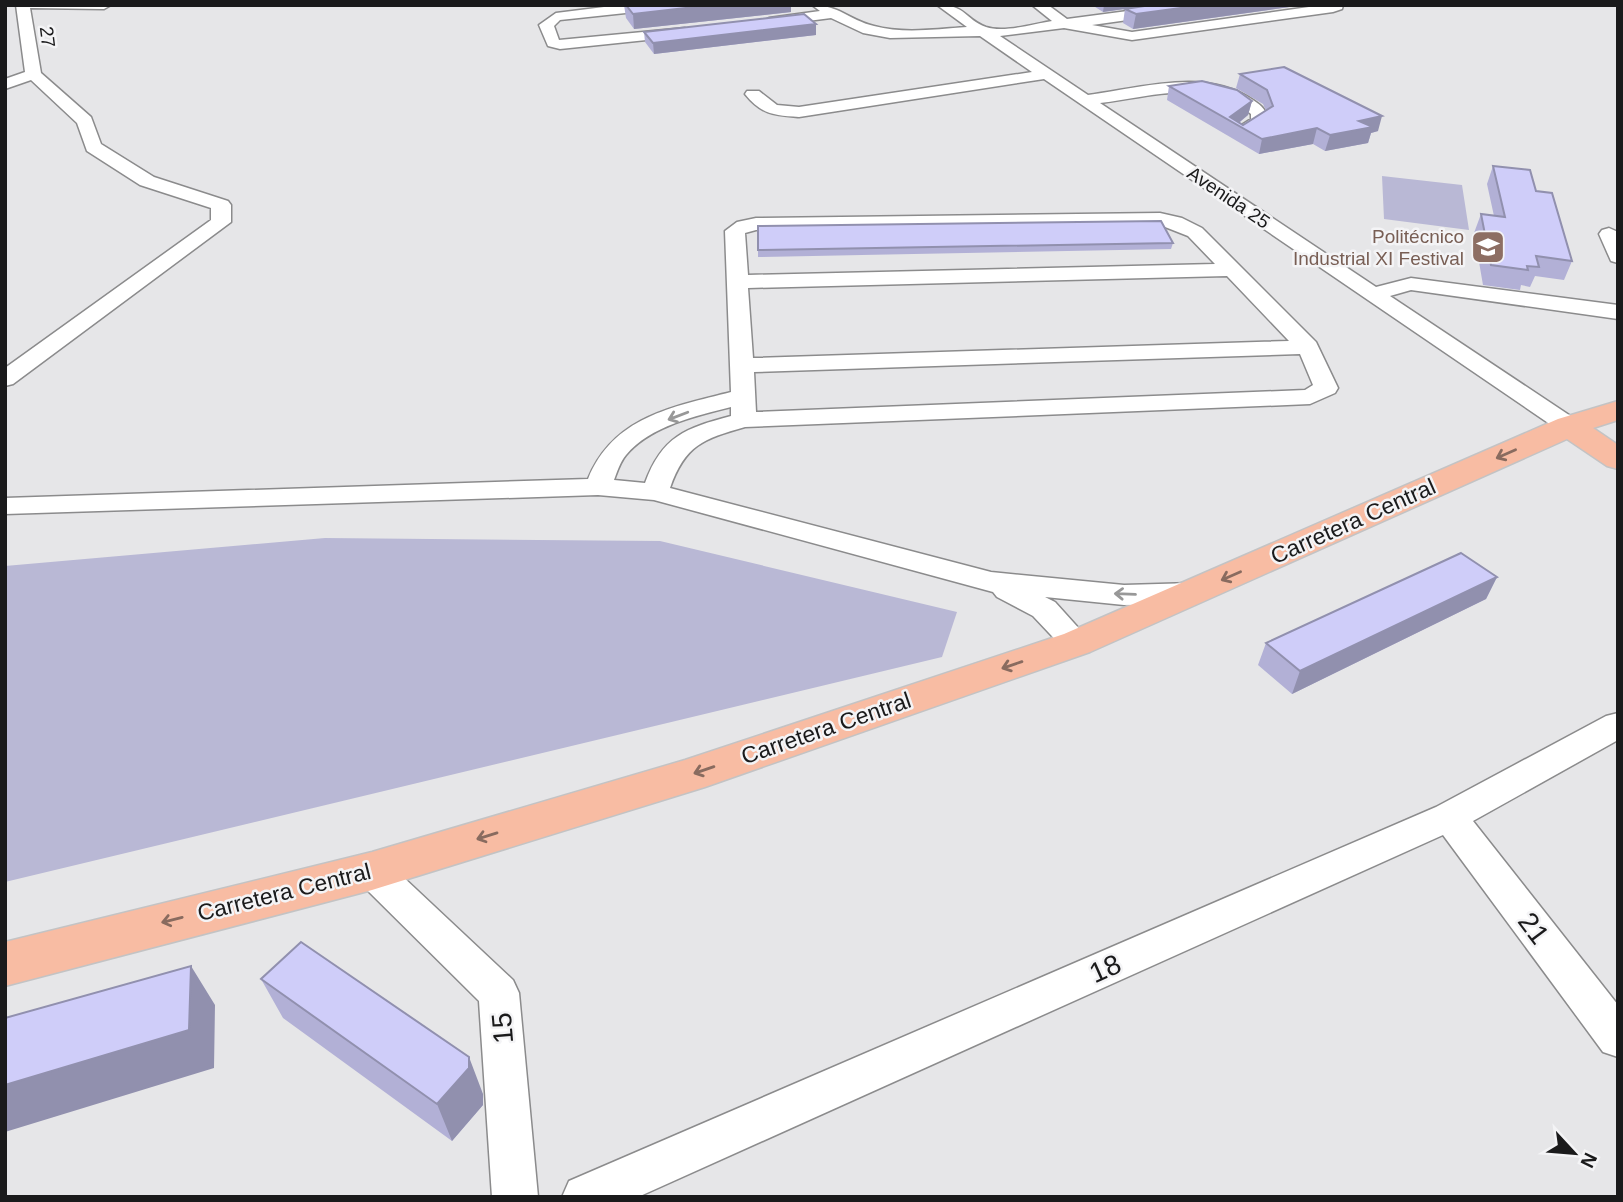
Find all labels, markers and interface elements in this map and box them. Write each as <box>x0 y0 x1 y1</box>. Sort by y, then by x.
street label: 27 <box>36 25 59 49</box>
street label: Avenida 25 <box>1184 162 1274 233</box>
place label: Politécnico Industrial XI Festival <box>1293 226 1464 269</box>
school or university icon: Politécnico Industrial XI Festival <box>1469 228 1507 266</box>
one-way arrow <box>668 410 690 423</box>
one-way arrow <box>1496 448 1517 461</box>
street label: Carretera Central <box>1267 473 1439 569</box>
one-way arrow <box>1221 570 1242 583</box>
one-way arrow <box>1113 587 1136 601</box>
one-way arrow <box>1002 660 1024 672</box>
street label: Carretera Central <box>738 687 914 769</box>
one-way arrow <box>694 765 716 777</box>
one-way arrow <box>476 831 498 844</box>
street label: Carretera Central <box>195 858 373 926</box>
street label: 21 <box>1512 907 1555 950</box>
one-way arrow <box>161 914 184 927</box>
street label: 18 <box>1085 948 1126 989</box>
street label: 15 <box>486 1011 519 1045</box>
north arrow <box>1539 1118 1609 1188</box>
text: N <box>1576 1149 1601 1171</box>

